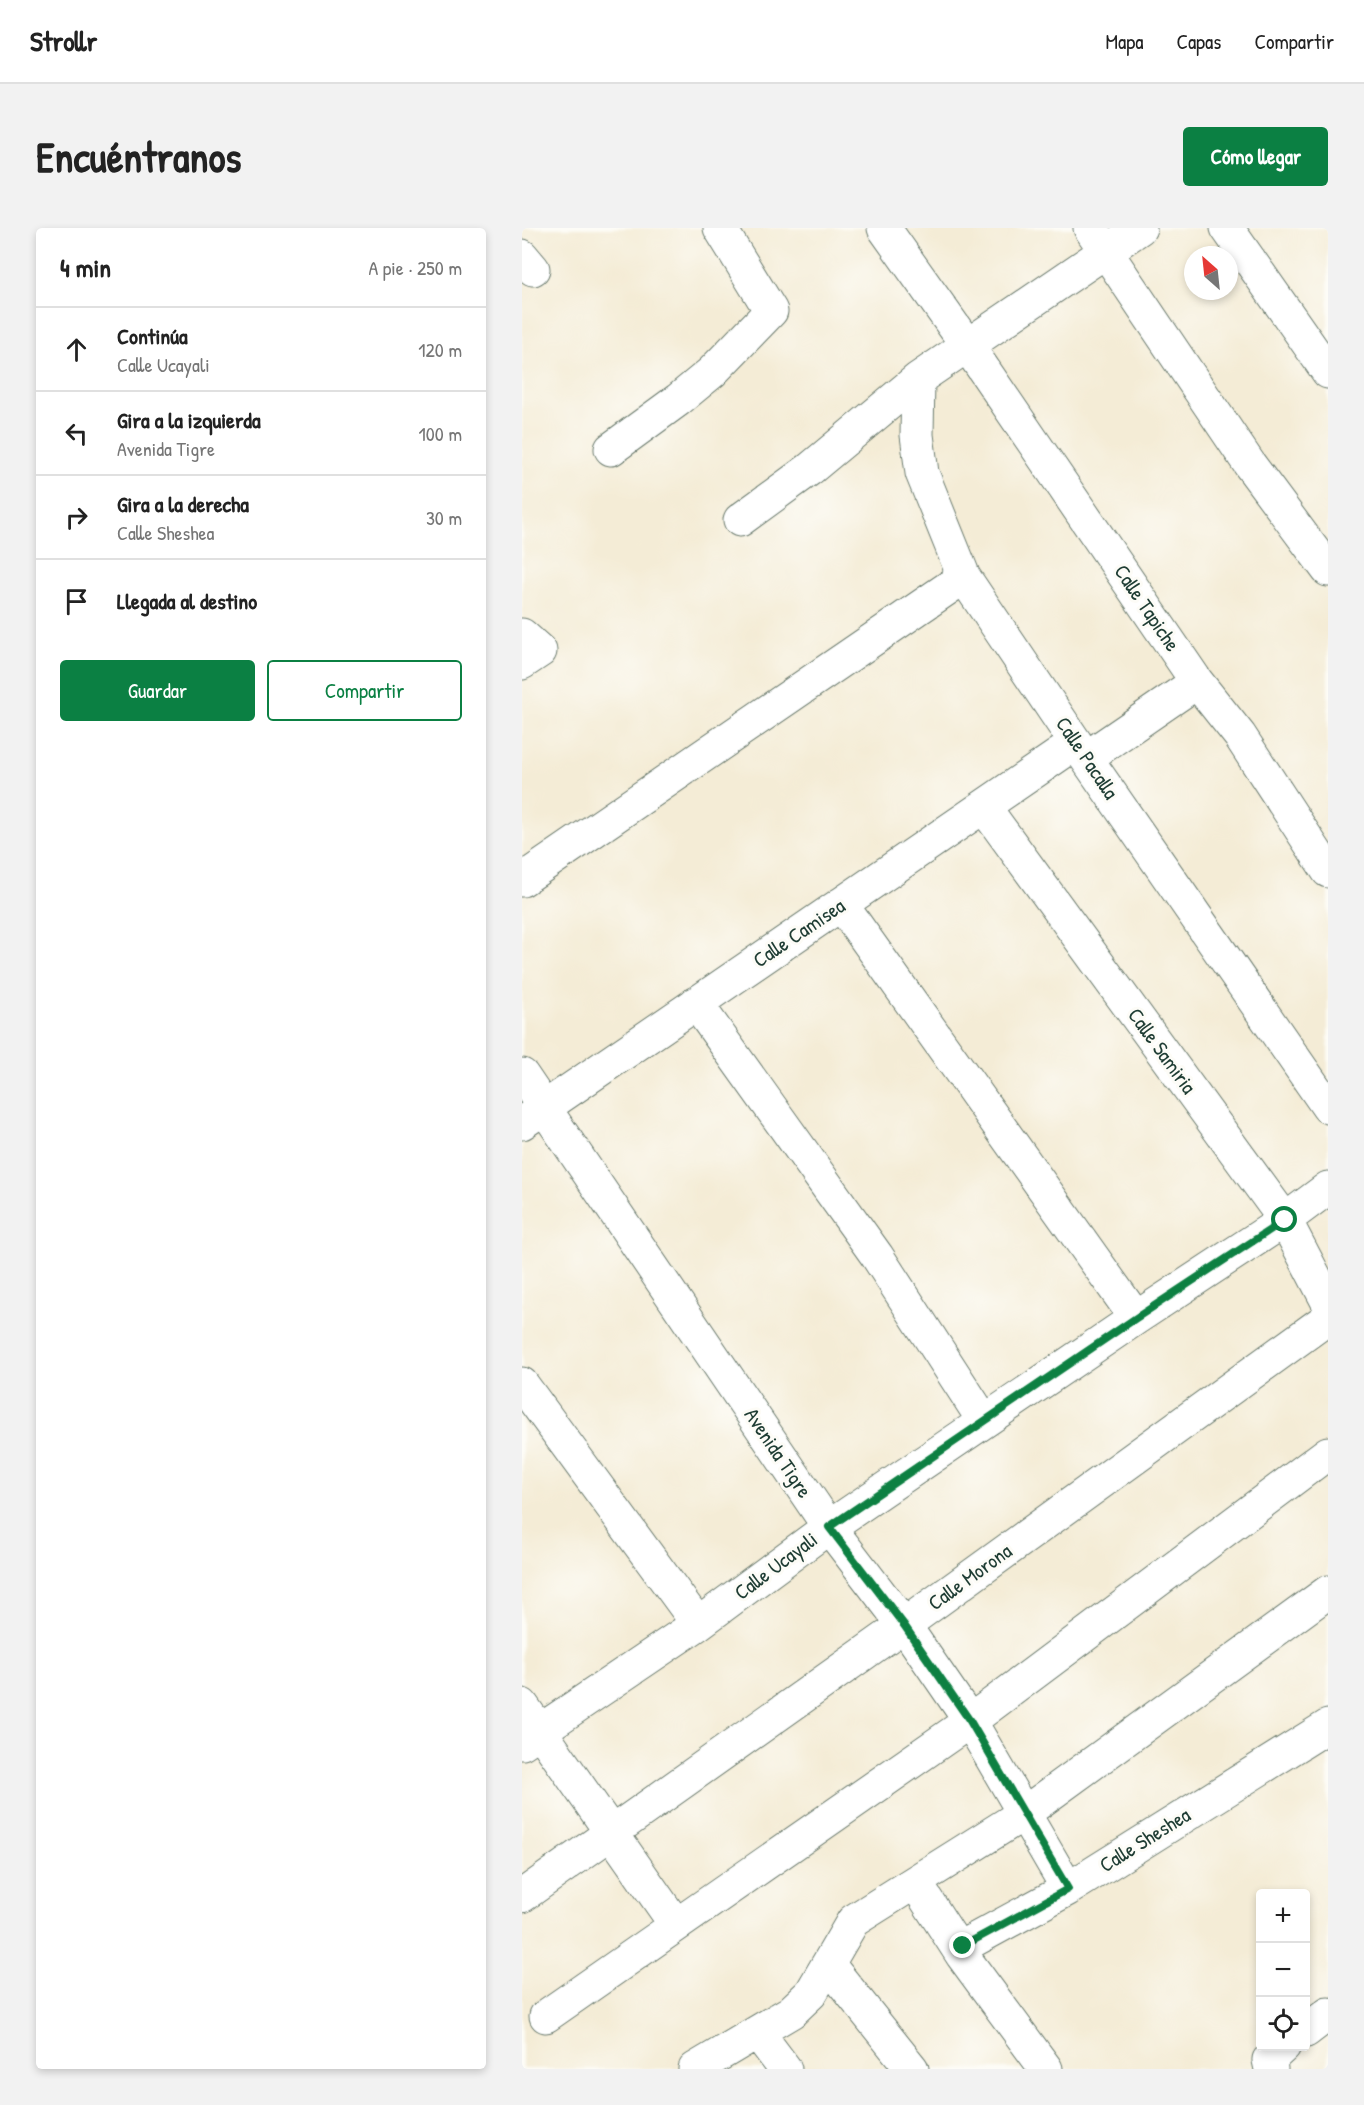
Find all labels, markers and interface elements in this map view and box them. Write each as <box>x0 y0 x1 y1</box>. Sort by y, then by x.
text: Strollr <box>30 22 97 60</box>
text: Mapa <box>1105 27 1143 56</box>
text: Capas <box>1176 27 1221 56</box>
text: Compartir <box>1254 27 1334 56</box>
button: Cómo llegar <box>1183 127 1328 186</box>
text: Encuéntranos <box>36 128 242 185</box>
north arrow <box>1184 246 1238 300</box>
text: 4 min <box>60 250 111 285</box>
text: A pie · 250 m <box>368 254 462 281</box>
text: Continúa <box>117 321 188 351</box>
icon: ahead <box>60 333 93 366</box>
text: 120 m <box>418 336 462 363</box>
text: Calle Ucayali <box>117 351 210 378</box>
text: Gira a la izquierda <box>117 405 261 435</box>
icon: left <box>60 417 93 450</box>
text: 100 m <box>419 420 462 447</box>
text: Avenida Tigre <box>117 435 215 462</box>
text: Gira a la derecha <box>117 489 249 519</box>
icon: right <box>60 501 93 534</box>
text: 30 m <box>426 504 462 531</box>
text: Calle Sheshea <box>117 519 214 546</box>
street label: Calle Tapiche <box>1108 559 1187 657</box>
icon: arrive <box>60 585 93 618</box>
text: Llegada al destino <box>117 586 257 616</box>
button: Guardar <box>60 660 255 721</box>
button: Compartir <box>267 660 462 721</box>
street label: Calle Pacalla <box>1049 711 1126 805</box>
street label: Calle Camisea <box>747 891 851 974</box>
street label: Calle Samiria <box>1121 1002 1203 1100</box>
route start <box>1271 1206 1297 1232</box>
street label: Avenida Tigre <box>738 1402 819 1503</box>
street label: Calle Ucayali <box>728 1525 823 1606</box>
street label: Calle Morona <box>922 1536 1018 1617</box>
street label: Calle Sheshea <box>1094 1800 1196 1879</box>
map controls <box>1256 1889 1310 2051</box>
button: + <box>1256 1889 1310 1943</box>
route end <box>949 1932 975 1958</box>
button: − <box>1256 1943 1310 1997</box>
button: locate <box>1256 1997 1310 2051</box>

